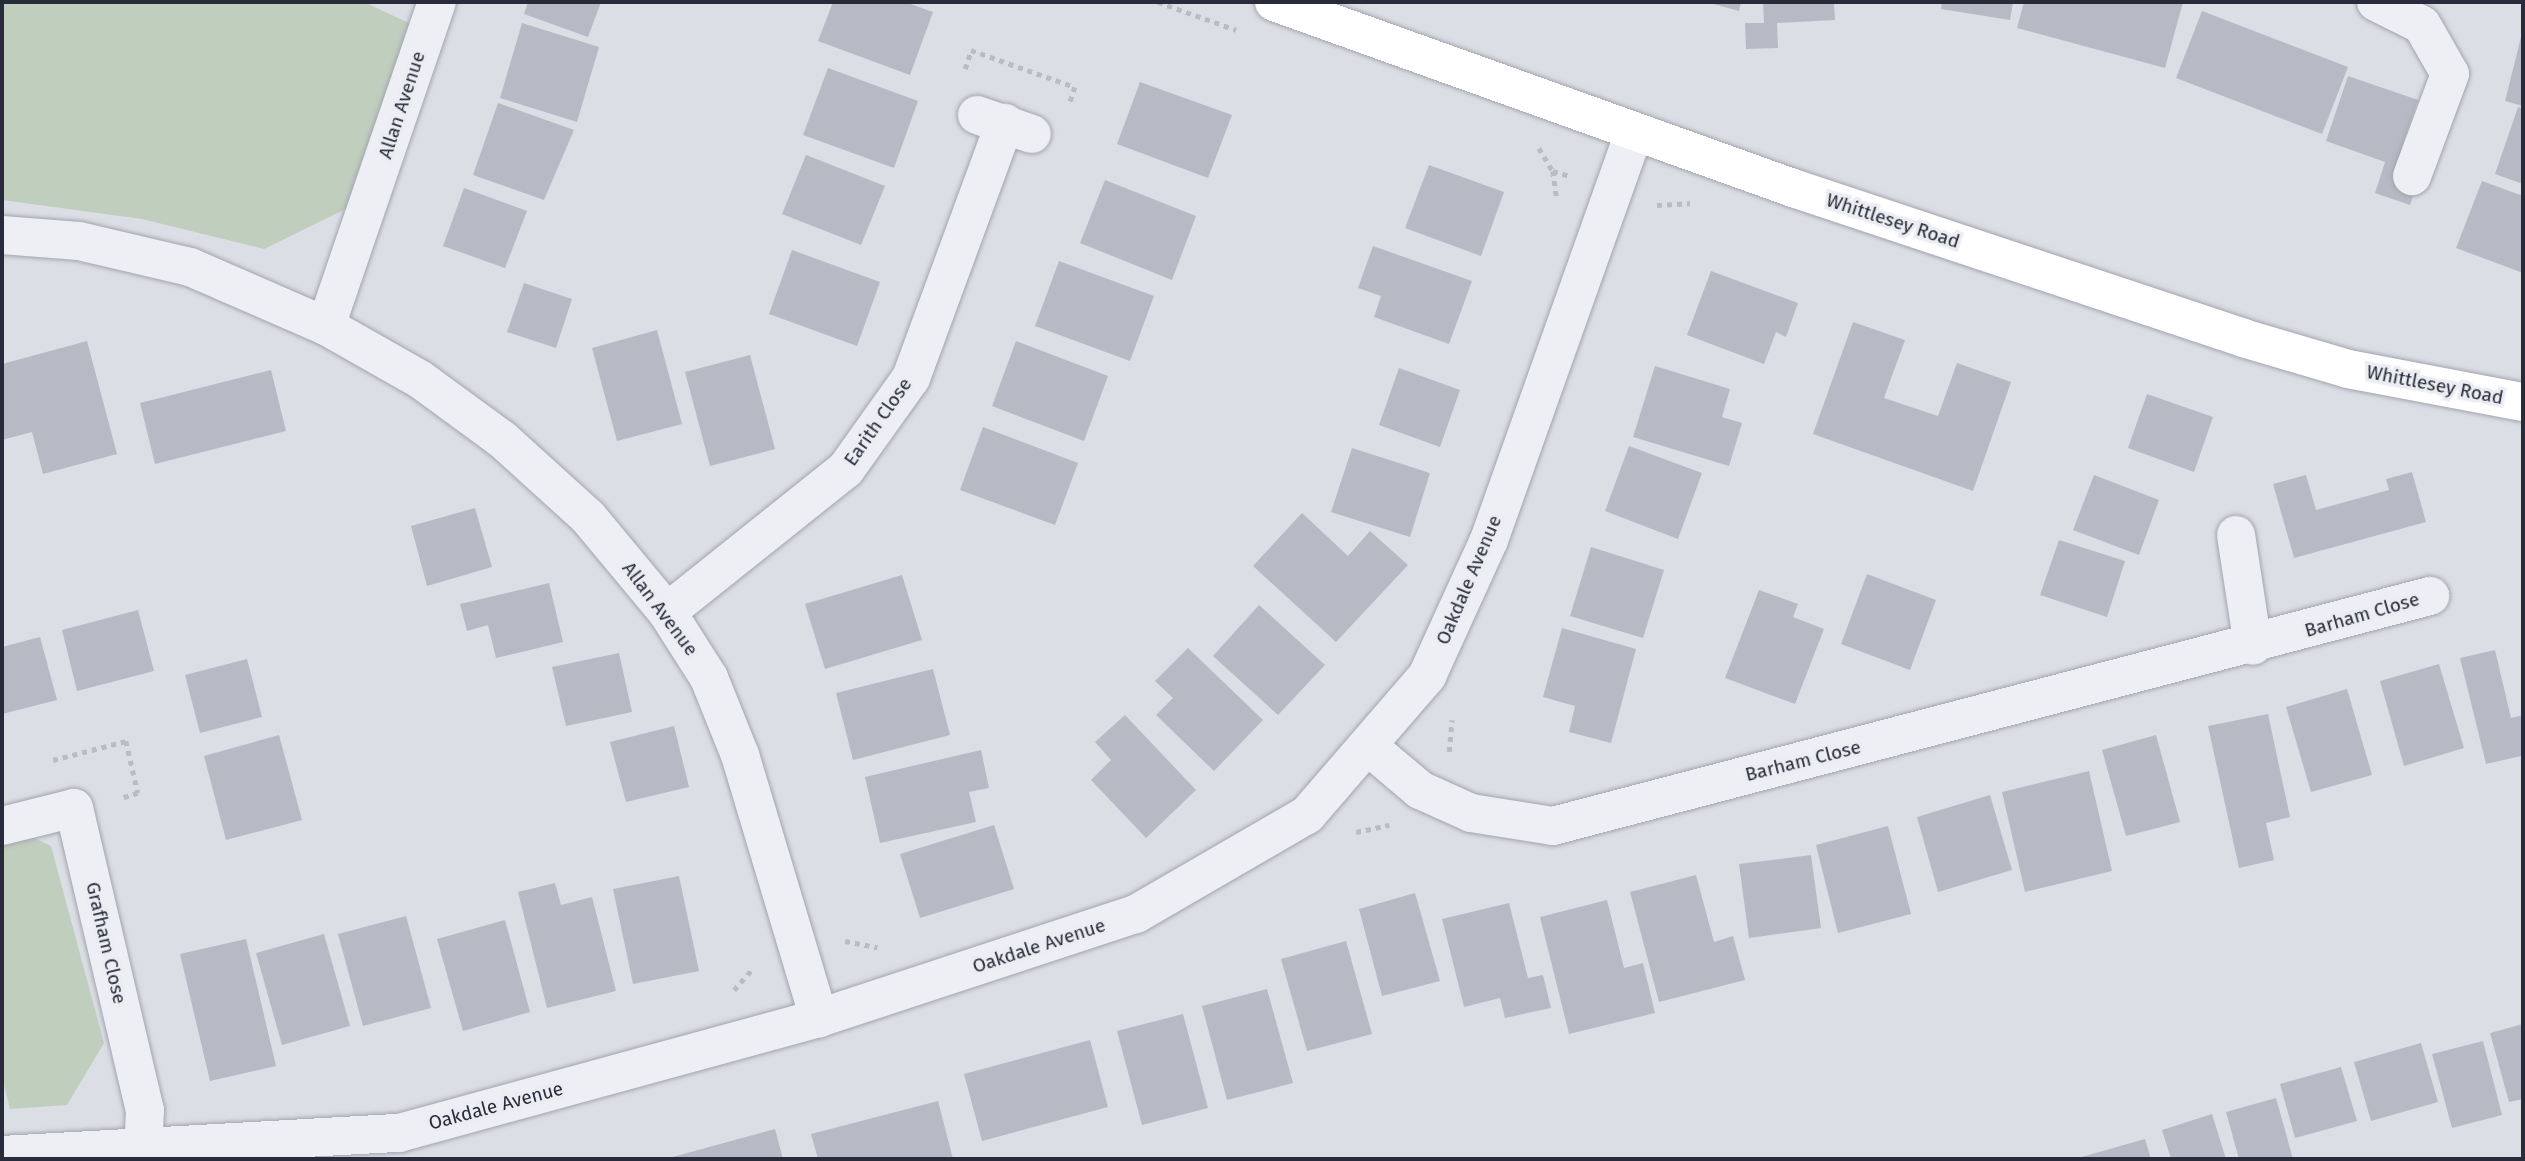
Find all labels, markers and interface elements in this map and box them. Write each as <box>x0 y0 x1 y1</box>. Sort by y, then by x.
street label: Allan Avenue <box>374 48 430 162</box>
street label: Whittlesey Road <box>1823 189 1963 253</box>
street label: Whittlesey Road <box>2365 361 2505 409</box>
street label: Earith Close <box>839 374 917 470</box>
street label: Oakdale Avenue <box>1431 512 1507 648</box>
street label: Allan Avenue <box>617 558 703 660</box>
street label: Barham Close <box>2302 588 2422 642</box>
street label: Barham Close <box>1743 736 1863 786</box>
street label: Grafham Close <box>81 880 131 1006</box>
street label: Oakdale Avenue <box>970 914 1108 978</box>
street label: Oakdale Avenue <box>426 1077 566 1135</box>

